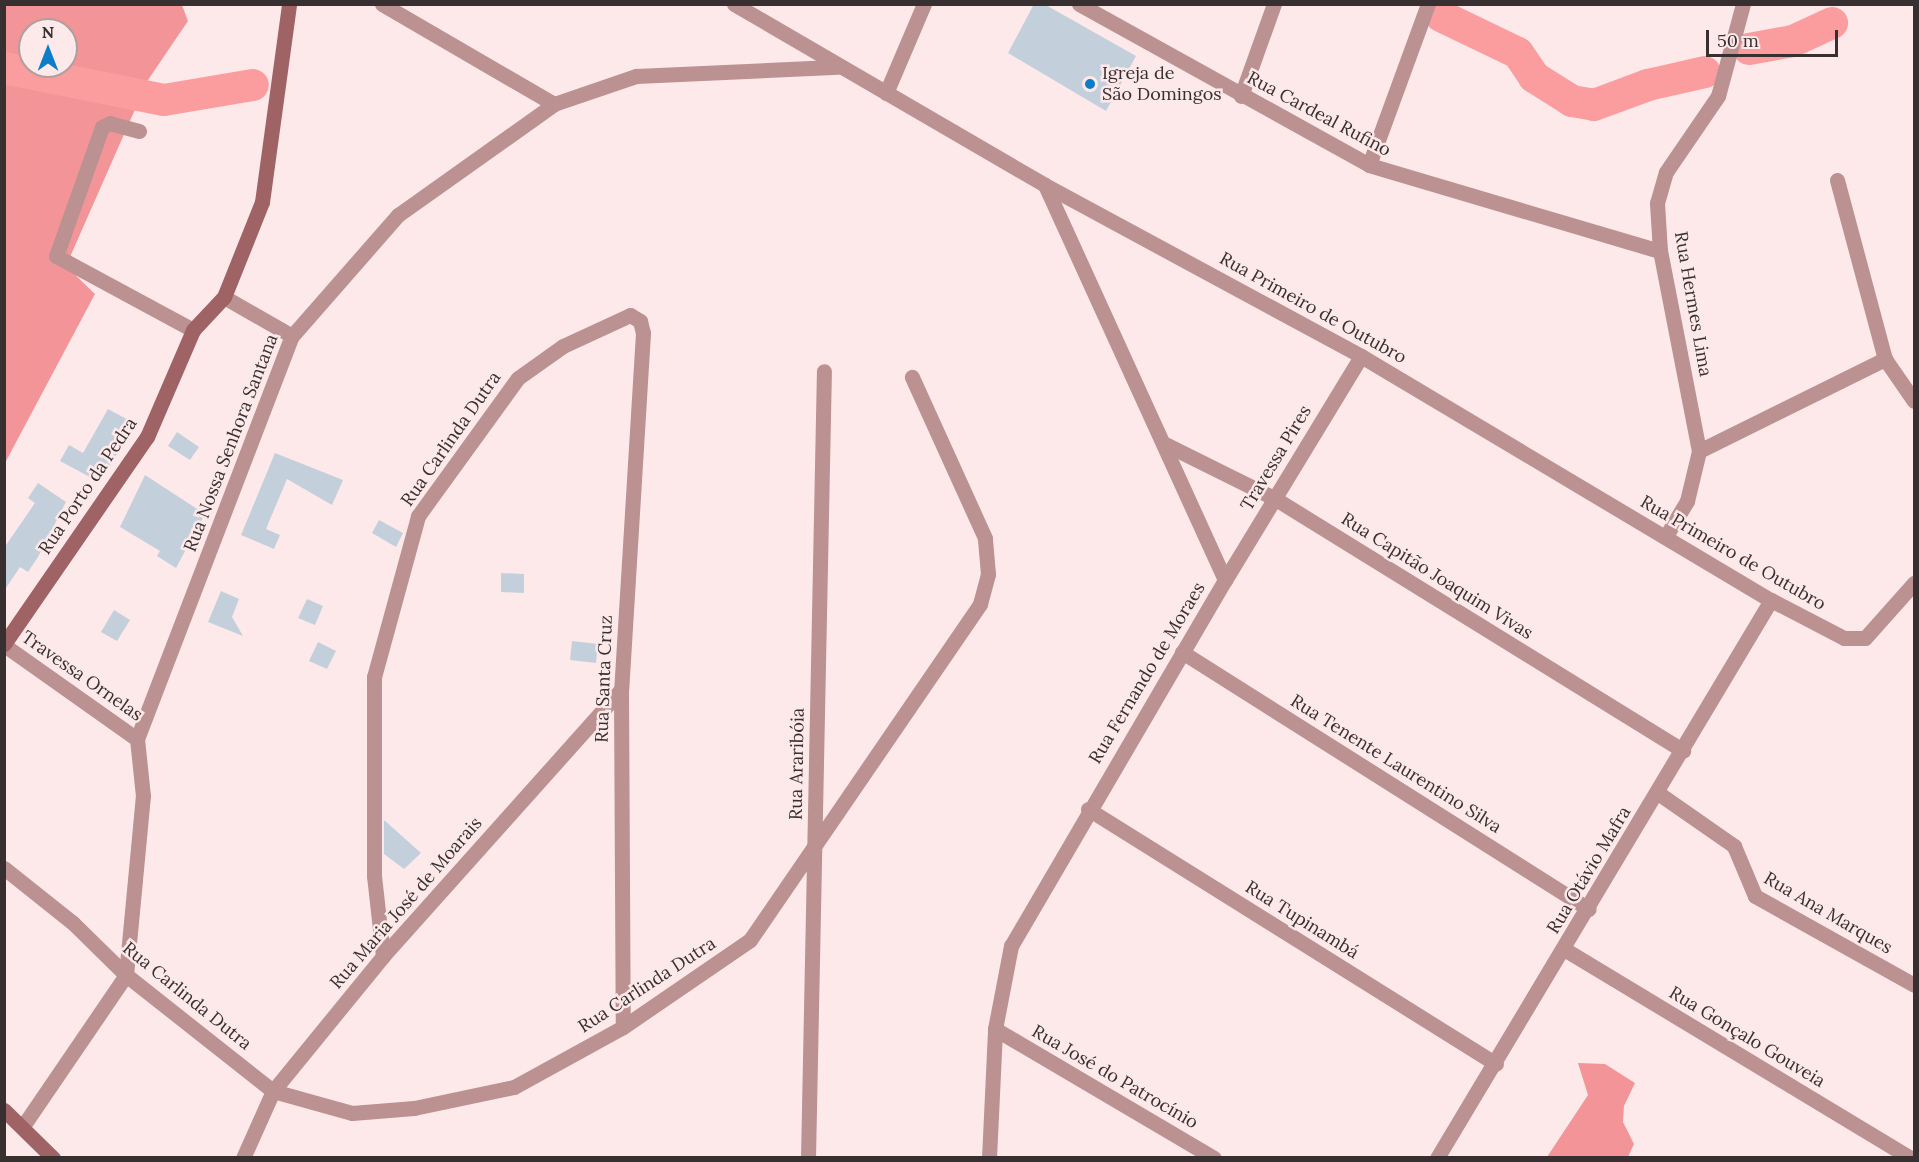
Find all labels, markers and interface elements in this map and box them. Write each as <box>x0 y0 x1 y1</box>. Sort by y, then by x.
north arrow <box>18 18 78 78</box>
scale bar <box>1709 18 1841 56</box>
text: N <box>42 22 54 42</box>
text: 50 m <box>1717 29 1759 52</box>
place label: Igreja de São Domingos <box>1102 63 1222 106</box>
street label: Rua Cardeal Rufino <box>1243 67 1395 161</box>
marker: Igreja de São Domingos <box>1083 77 1097 91</box>
street label: Rua Hermes Lima <box>1670 230 1716 378</box>
street label: Rua Primeiro de Outubro <box>1216 248 1410 368</box>
street label: Rua Nossa Senhora Santana <box>179 331 283 555</box>
street label: Rua Carlinda Dutra <box>396 368 506 510</box>
street label: Travessa Pires <box>1236 401 1316 515</box>
street label: Rua Porto da Pedra <box>34 413 142 559</box>
street label: Rua Primeiro de Outubro <box>1637 491 1829 615</box>
street label: Rua Capitão Joaquim Vivas <box>1337 508 1537 644</box>
street label: Rua Fernando de Moraes <box>1084 578 1210 768</box>
street label: Rua Santa Cruz <box>591 615 617 743</box>
street label: Travessa Ornelas <box>17 626 147 726</box>
street label: Rua Tenente Laurentino Silva <box>1287 690 1505 838</box>
street label: Rua Araribóia <box>785 708 809 820</box>
street label: Rua Otávio Mafra <box>1542 802 1636 938</box>
street label: Rua Maria José de Moarais <box>326 813 486 993</box>
street label: Rua Ana Marques <box>1760 867 1896 959</box>
street label: Rua Tupinambá <box>1241 876 1363 964</box>
street label: Rua Carlinda Dutra <box>574 933 720 1037</box>
street label: Rua Carlinda Dutra <box>118 937 256 1055</box>
street label: Rua Gonçalo Gouveia <box>1665 982 1829 1092</box>
street label: Rua José do Patrocínio <box>1028 1021 1202 1133</box>

